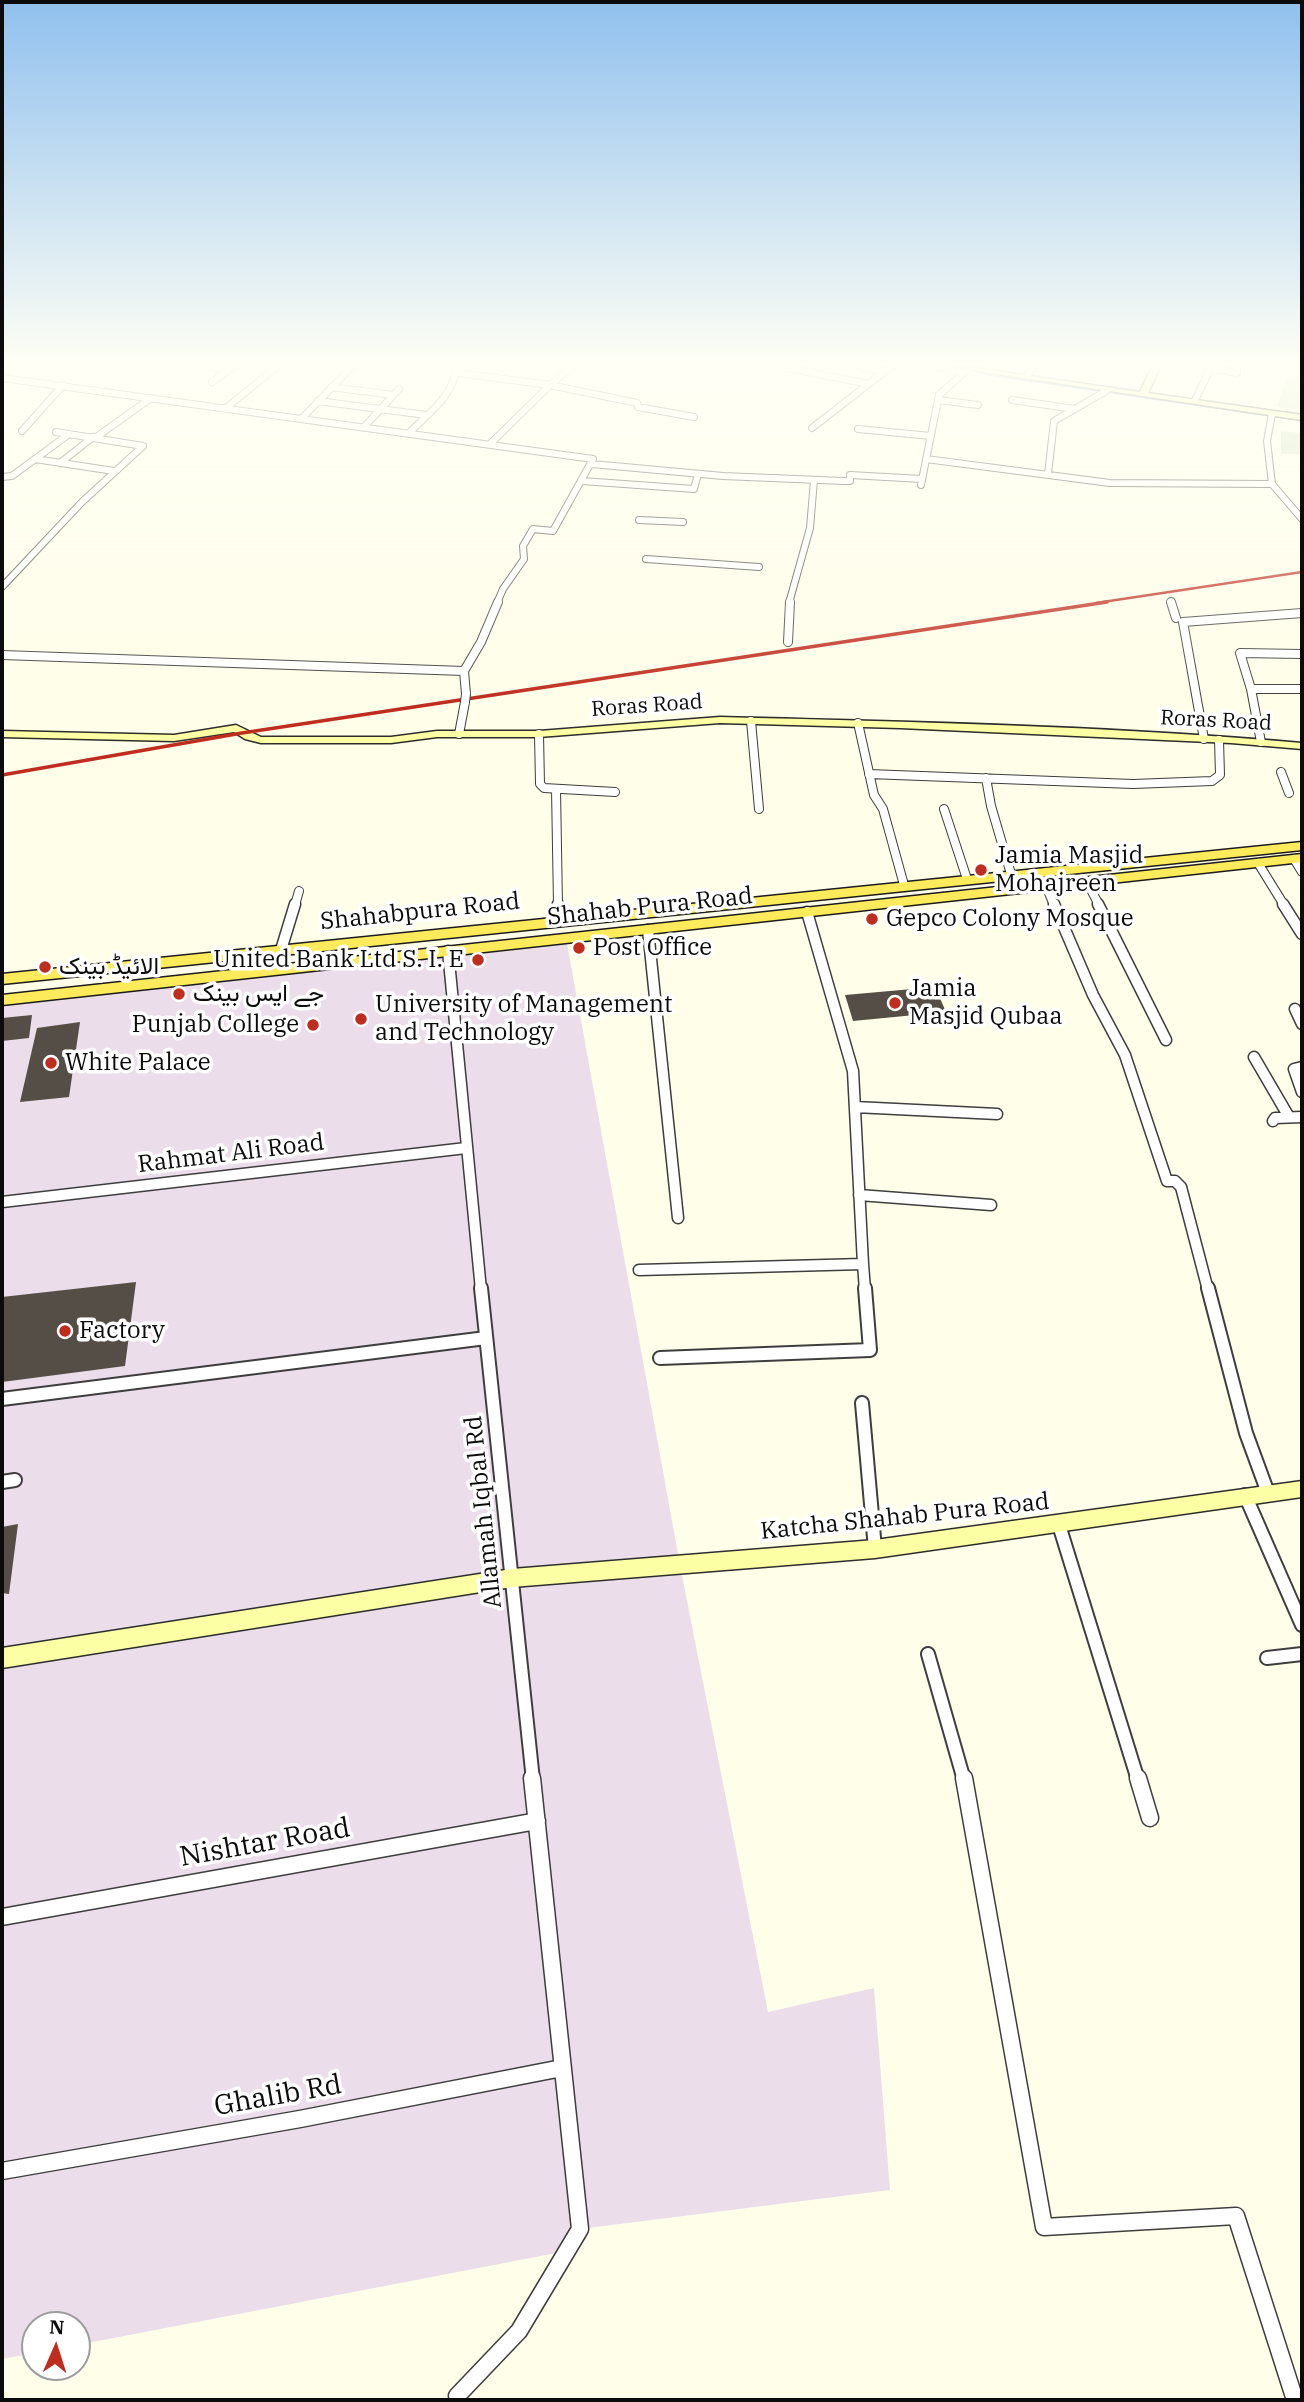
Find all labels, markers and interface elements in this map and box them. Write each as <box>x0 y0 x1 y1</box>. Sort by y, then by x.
street label: Roras Road <box>590 690 704 722</box>
street label: Roras Road <box>1160 705 1272 737</box>
place label: Jamia Masjid Mohajreen <box>995 842 1143 898</box>
marker: Jamia Masjid Mohajreen <box>973 862 989 878</box>
street label: Shahab Pura Road <box>546 882 754 932</box>
street label: Shahabpura Road <box>319 887 521 937</box>
place label: Gepco Colony Mosque <box>886 905 1134 933</box>
marker: Gepco Colony Mosque <box>864 911 880 927</box>
place label: Post Office <box>593 934 712 962</box>
marker: Post Office <box>571 940 587 956</box>
place label: United Bank Ltd S. I. E <box>213 946 464 974</box>
marker: United Bank Ltd S. I. E <box>470 952 486 968</box>
place label: الائیڈ بینک <box>59 953 159 981</box>
marker: الائیڈ بینک <box>37 959 53 975</box>
place label: Jamia Masjid Qubaa <box>909 975 1063 1031</box>
place label: جے ایس بینک <box>193 980 324 1008</box>
marker: جے ایس بینک <box>171 986 187 1002</box>
place label: University of Management and Technology <box>375 991 673 1047</box>
marker: Jamia Masjid Qubaa <box>887 995 903 1011</box>
place label: Punjab College <box>132 1011 299 1039</box>
marker: University of Management and Technology <box>353 1011 369 1027</box>
marker: Punjab College <box>305 1017 321 1033</box>
place label: White Palace <box>65 1049 211 1077</box>
marker: White Palace <box>43 1055 59 1071</box>
street label: Rahmat Ali Road <box>136 1128 326 1180</box>
place label: Factory <box>79 1317 165 1345</box>
marker: Factory <box>57 1323 73 1339</box>
street label: Allamah Iqbal Rd <box>460 1414 508 1610</box>
street label: Katcha Shahab Pura Road <box>759 1488 1051 1546</box>
street label: Nishtar Road <box>177 1811 353 1875</box>
street label: Ghalib Rd <box>212 2068 344 2124</box>
north arrow <box>21 2311 91 2381</box>
text: N <box>49 2315 65 2339</box>

